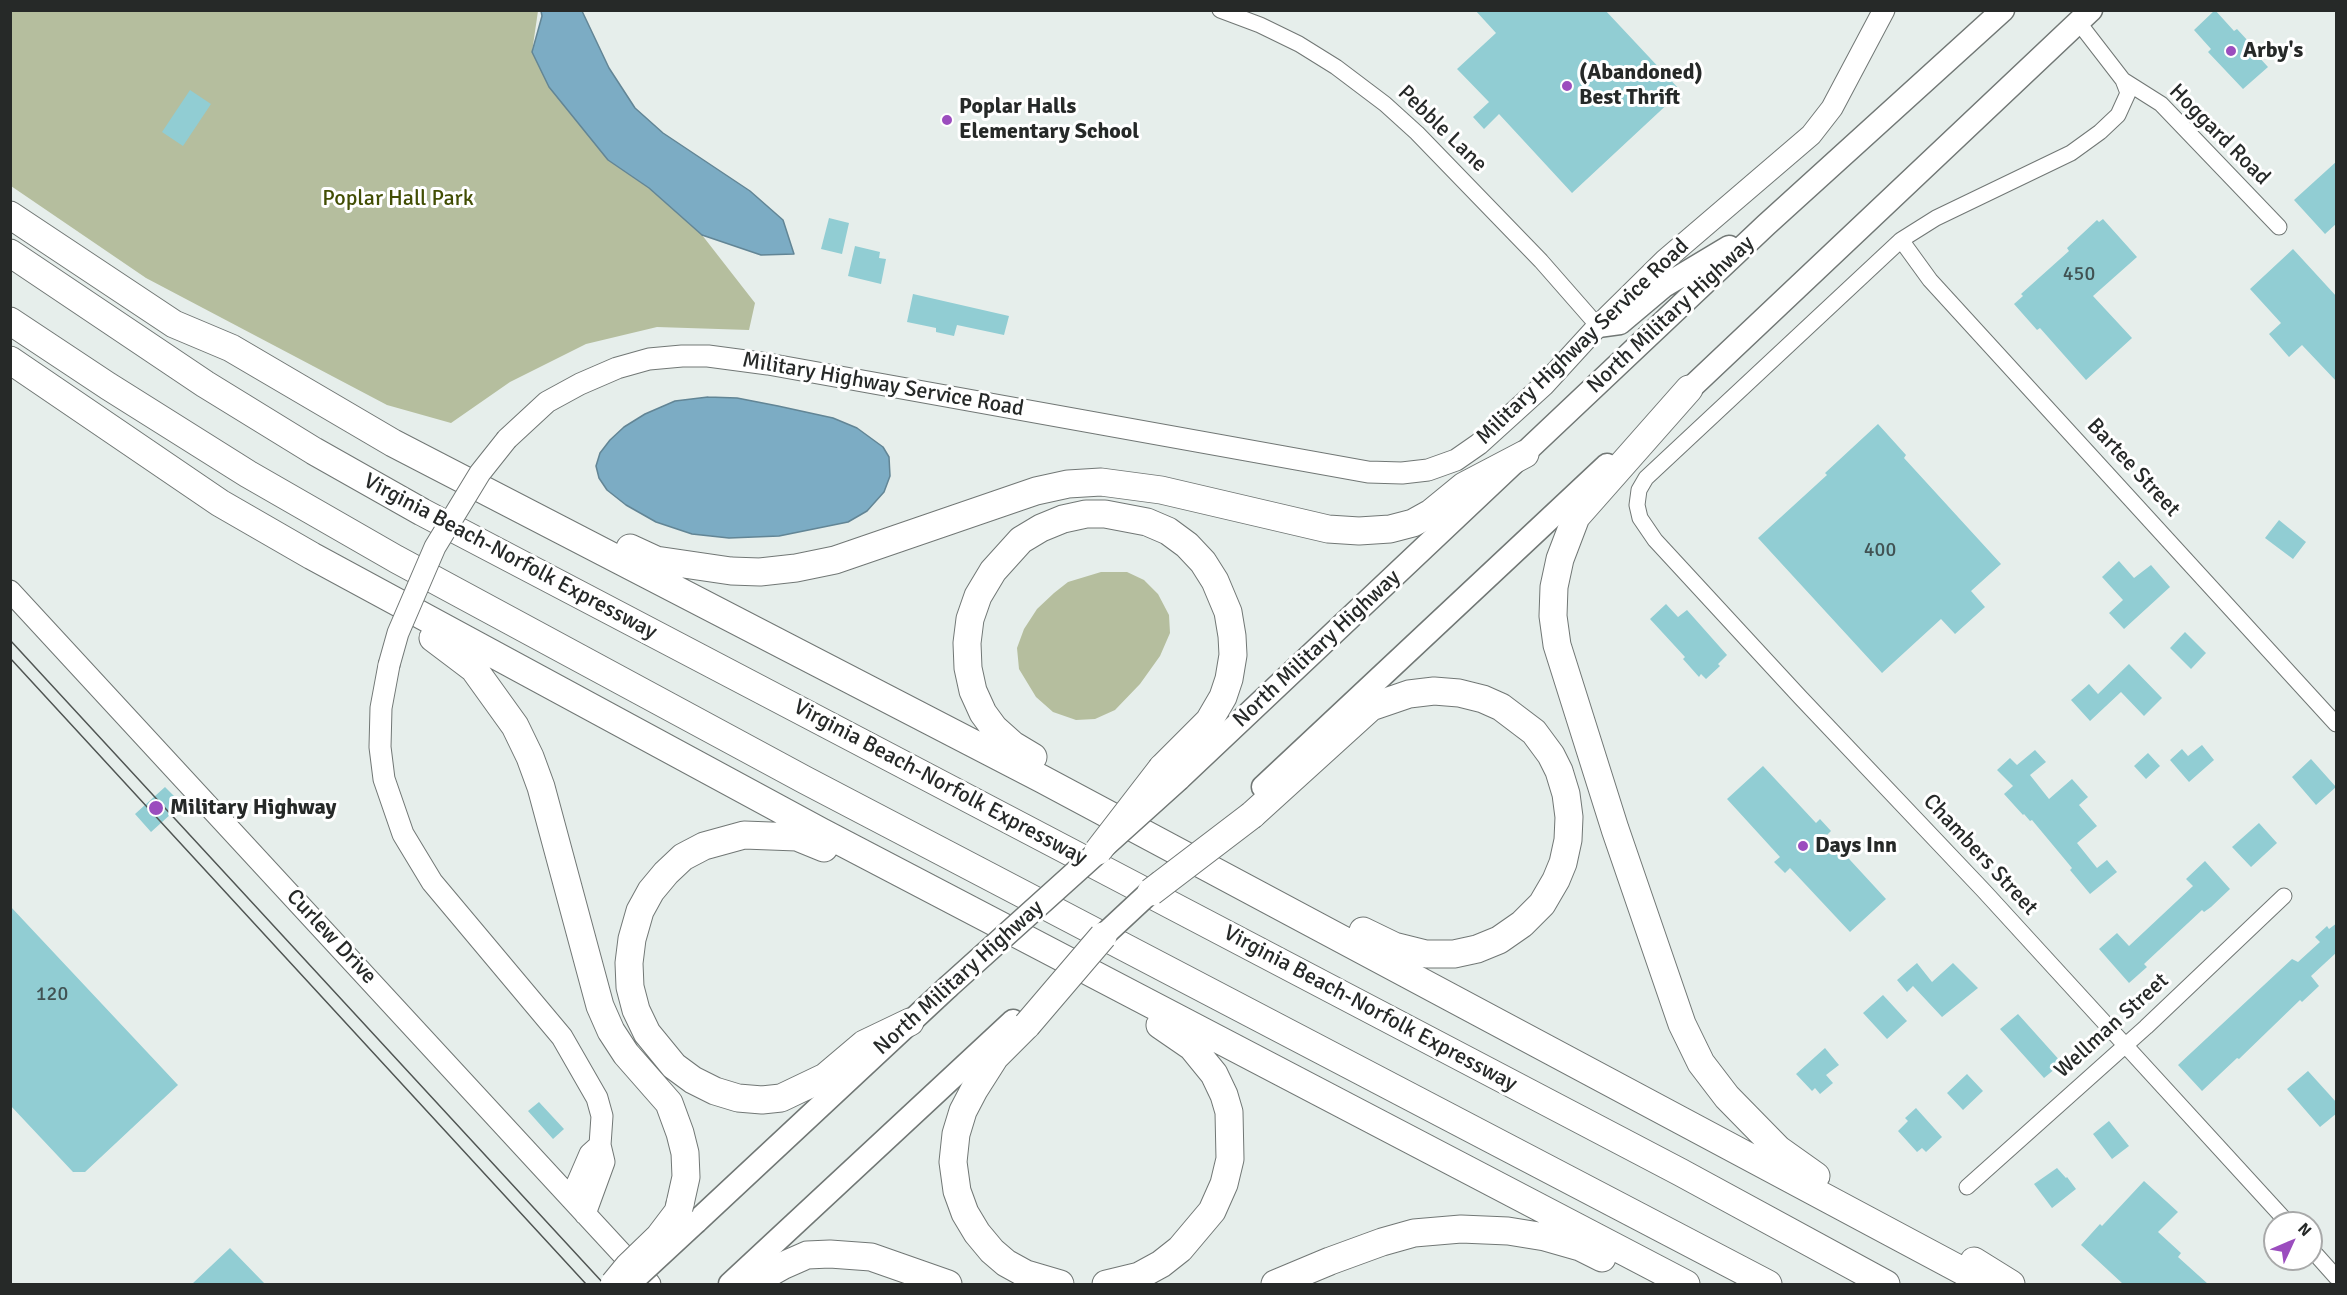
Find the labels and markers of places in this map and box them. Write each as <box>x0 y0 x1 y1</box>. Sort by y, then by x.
place label: Arby's <box>2243 38 2303 64</box>
marker: Arby's <box>2224 44 2238 58</box>
place label: (Abandoned) Best Thrift <box>1579 60 1703 112</box>
marker: (Abandoned) Best Thrift <box>1560 79 1574 93</box>
place label: Poplar Halls Elementary School <box>959 94 1139 146</box>
marker: Poplar Halls Elementary School <box>940 113 954 127</box>
place label: Military Highway <box>170 795 336 821</box>
marker: Military Highway <box>147 799 165 817</box>
place label: Days Inn <box>1815 833 1897 859</box>
marker: Days Inn <box>1796 839 1810 853</box>

